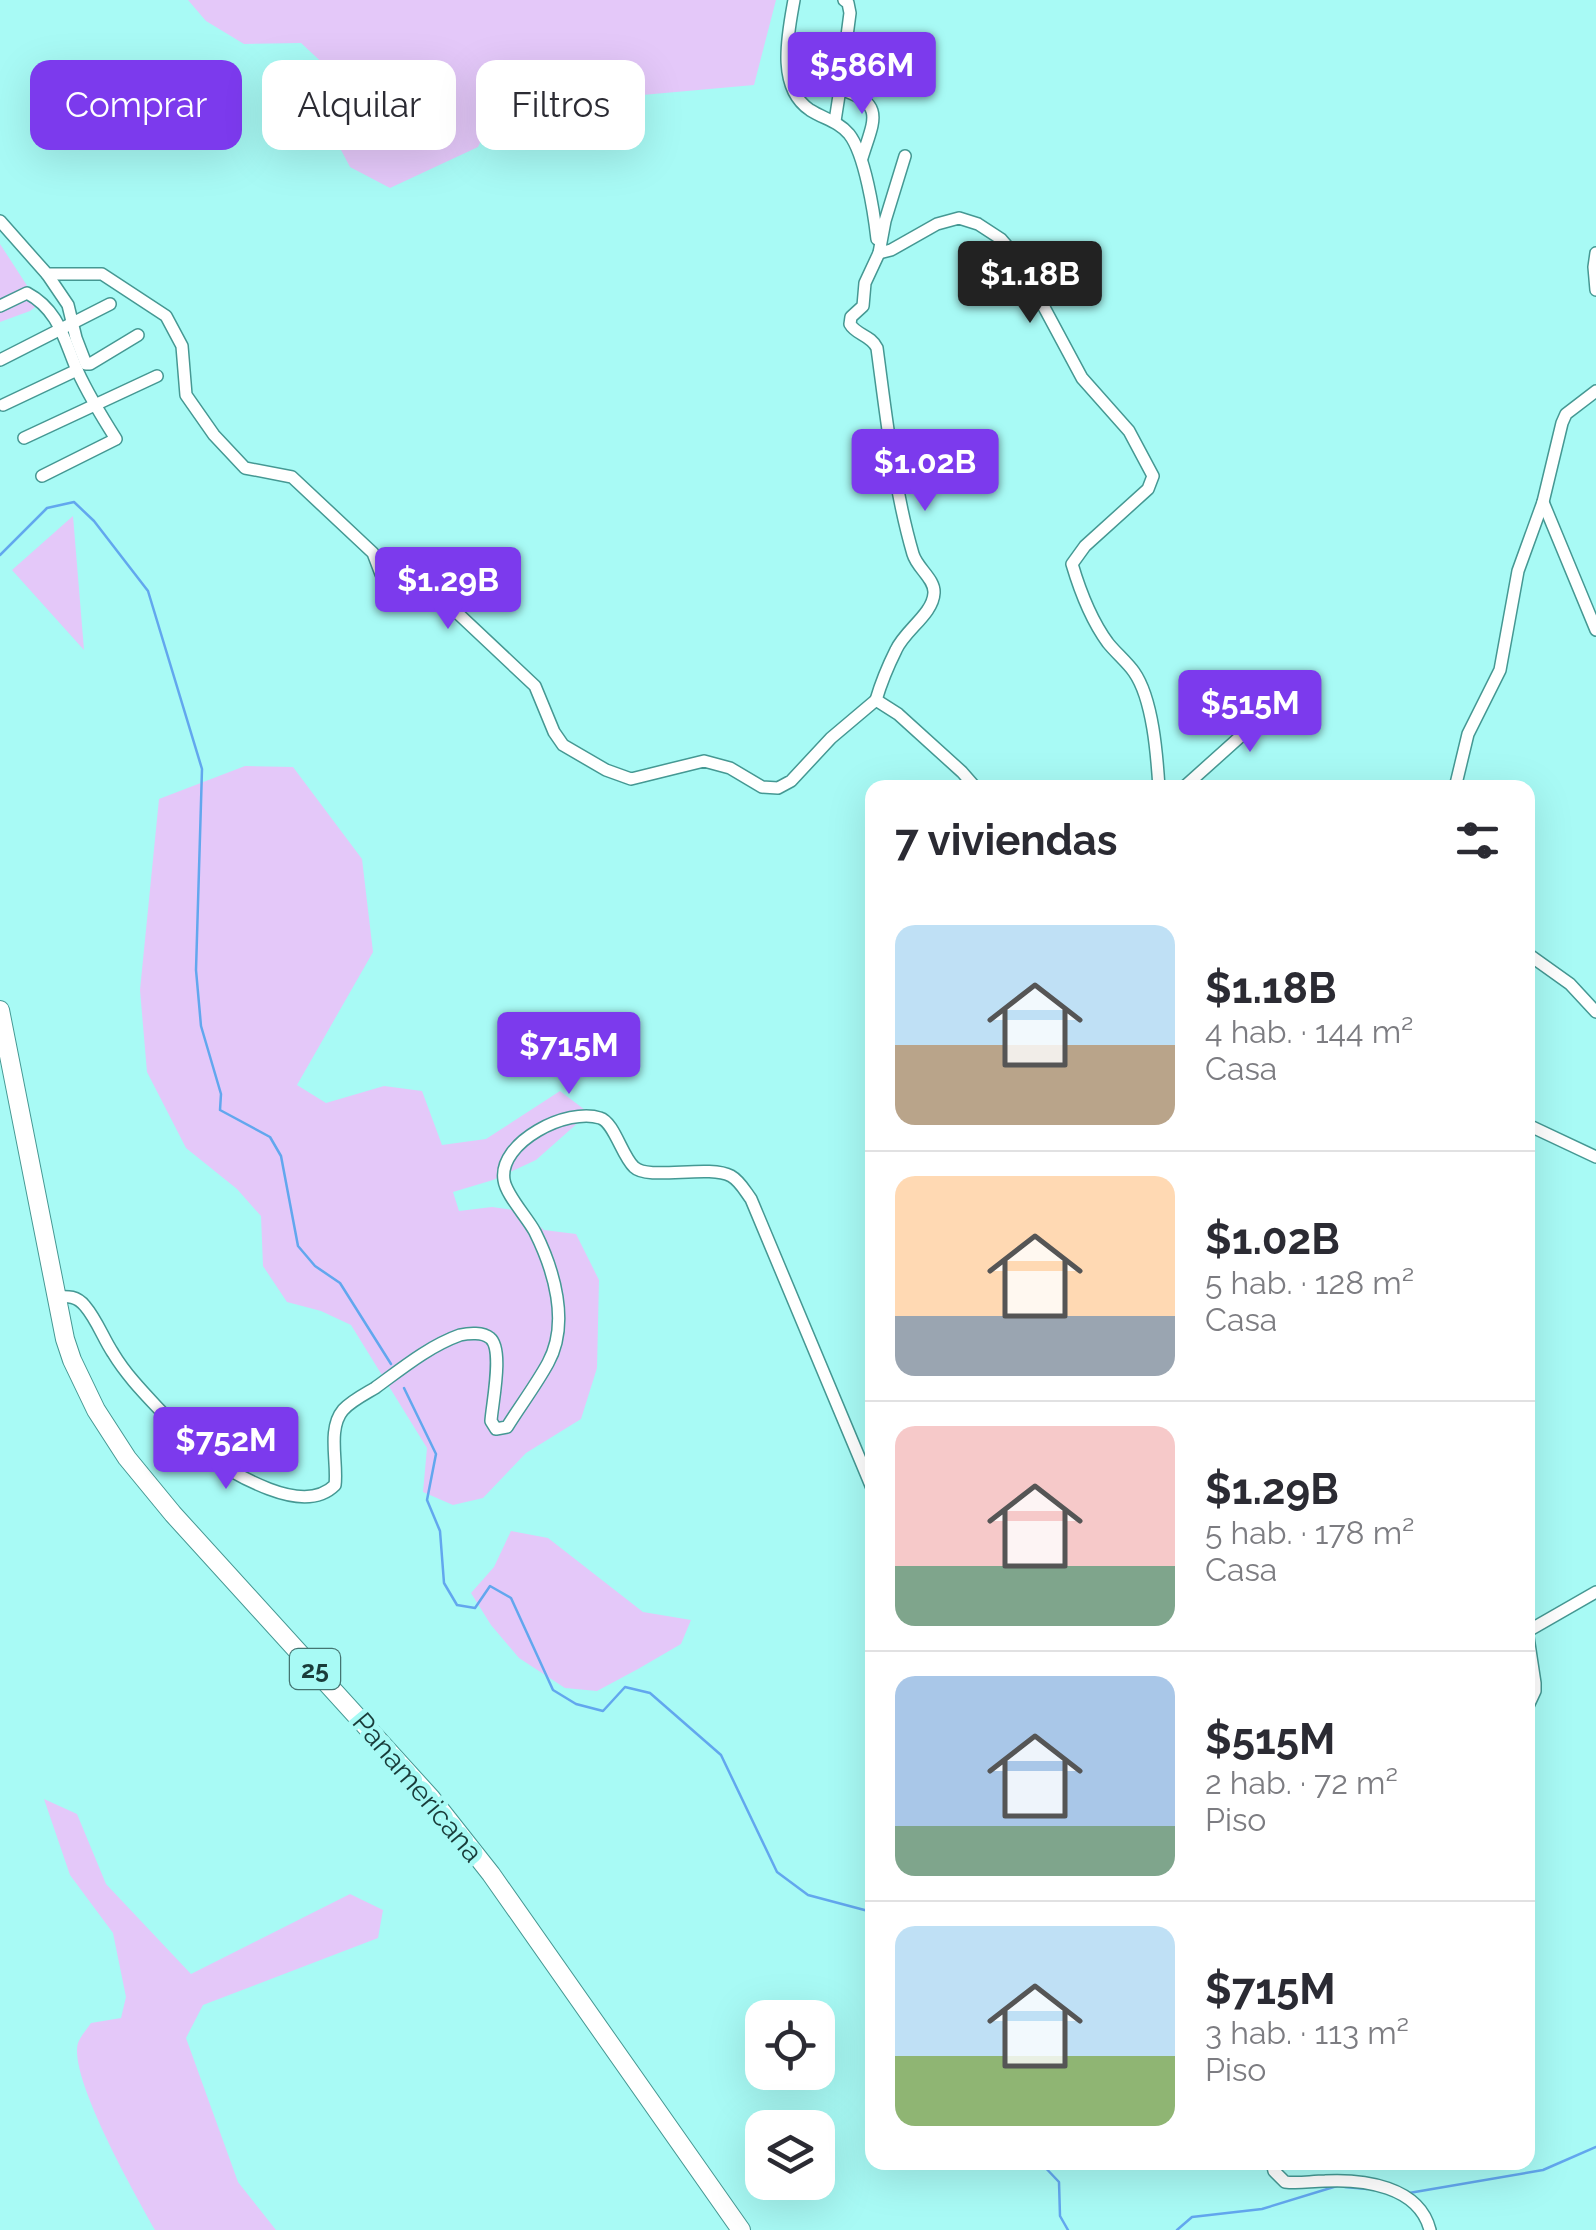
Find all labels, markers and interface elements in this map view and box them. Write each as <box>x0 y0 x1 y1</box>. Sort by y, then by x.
pin: $586M <box>792 32 932 117</box>
text: $586M <box>810 46 914 83</box>
chip: Comprar <box>30 60 242 150</box>
chip: Alquilar <box>262 60 456 150</box>
chip: Filtros <box>476 60 645 150</box>
pin: $1.18B <box>949 241 1111 326</box>
text: $1.18B <box>980 255 1080 292</box>
pin: $1.02B <box>844 429 1006 514</box>
text: $1.02B <box>874 443 976 480</box>
pin: $1.29B <box>367 547 529 632</box>
text: $1.29B <box>397 561 499 598</box>
pin: $515M <box>1180 670 1320 755</box>
text: $515M <box>1200 684 1300 721</box>
icon: filters <box>1450 813 1505 868</box>
text: 7 viviendas <box>895 816 1118 865</box>
text: $1.18B <box>1205 964 1337 1013</box>
icon: home <box>975 965 1095 1085</box>
pin: $715M <box>499 1012 639 1097</box>
text: 4 hab. · 144 m² <box>1205 1013 1414 1050</box>
text: $715M <box>519 1026 619 1063</box>
text: Casa <box>1205 1050 1277 1087</box>
text: $1.02B <box>1205 1215 1340 1264</box>
icon: home <box>975 1216 1095 1336</box>
text: 5 hab. · 128 m² <box>1205 1264 1414 1301</box>
text: Casa <box>1205 1301 1277 1338</box>
pin: $752M <box>156 1407 296 1492</box>
text: $752M <box>175 1421 277 1458</box>
text: $1.29B <box>1205 1465 1339 1514</box>
icon: home <box>975 1466 1095 1586</box>
text: 5 hab. · 178 m² <box>1205 1514 1414 1551</box>
text: Casa <box>1205 1551 1277 1588</box>
road number: 25 <box>290 1649 340 1689</box>
street label: Panamericana <box>346 1706 490 1869</box>
text: $515M <box>1205 1715 1335 1764</box>
icon: home <box>975 1716 1095 1836</box>
text: 2 hab. · 72 m² <box>1205 1764 1398 1801</box>
text: Piso <box>1205 1801 1266 1838</box>
text: $715M <box>1205 1965 1336 2014</box>
icon: home <box>975 1966 1095 2086</box>
map controls <box>745 2000 835 2200</box>
button: locate <box>745 2000 835 2090</box>
text: 3 hab. · 113 m² <box>1205 2014 1409 2051</box>
text: Piso <box>1205 2051 1266 2088</box>
button: layers <box>745 2110 835 2200</box>

